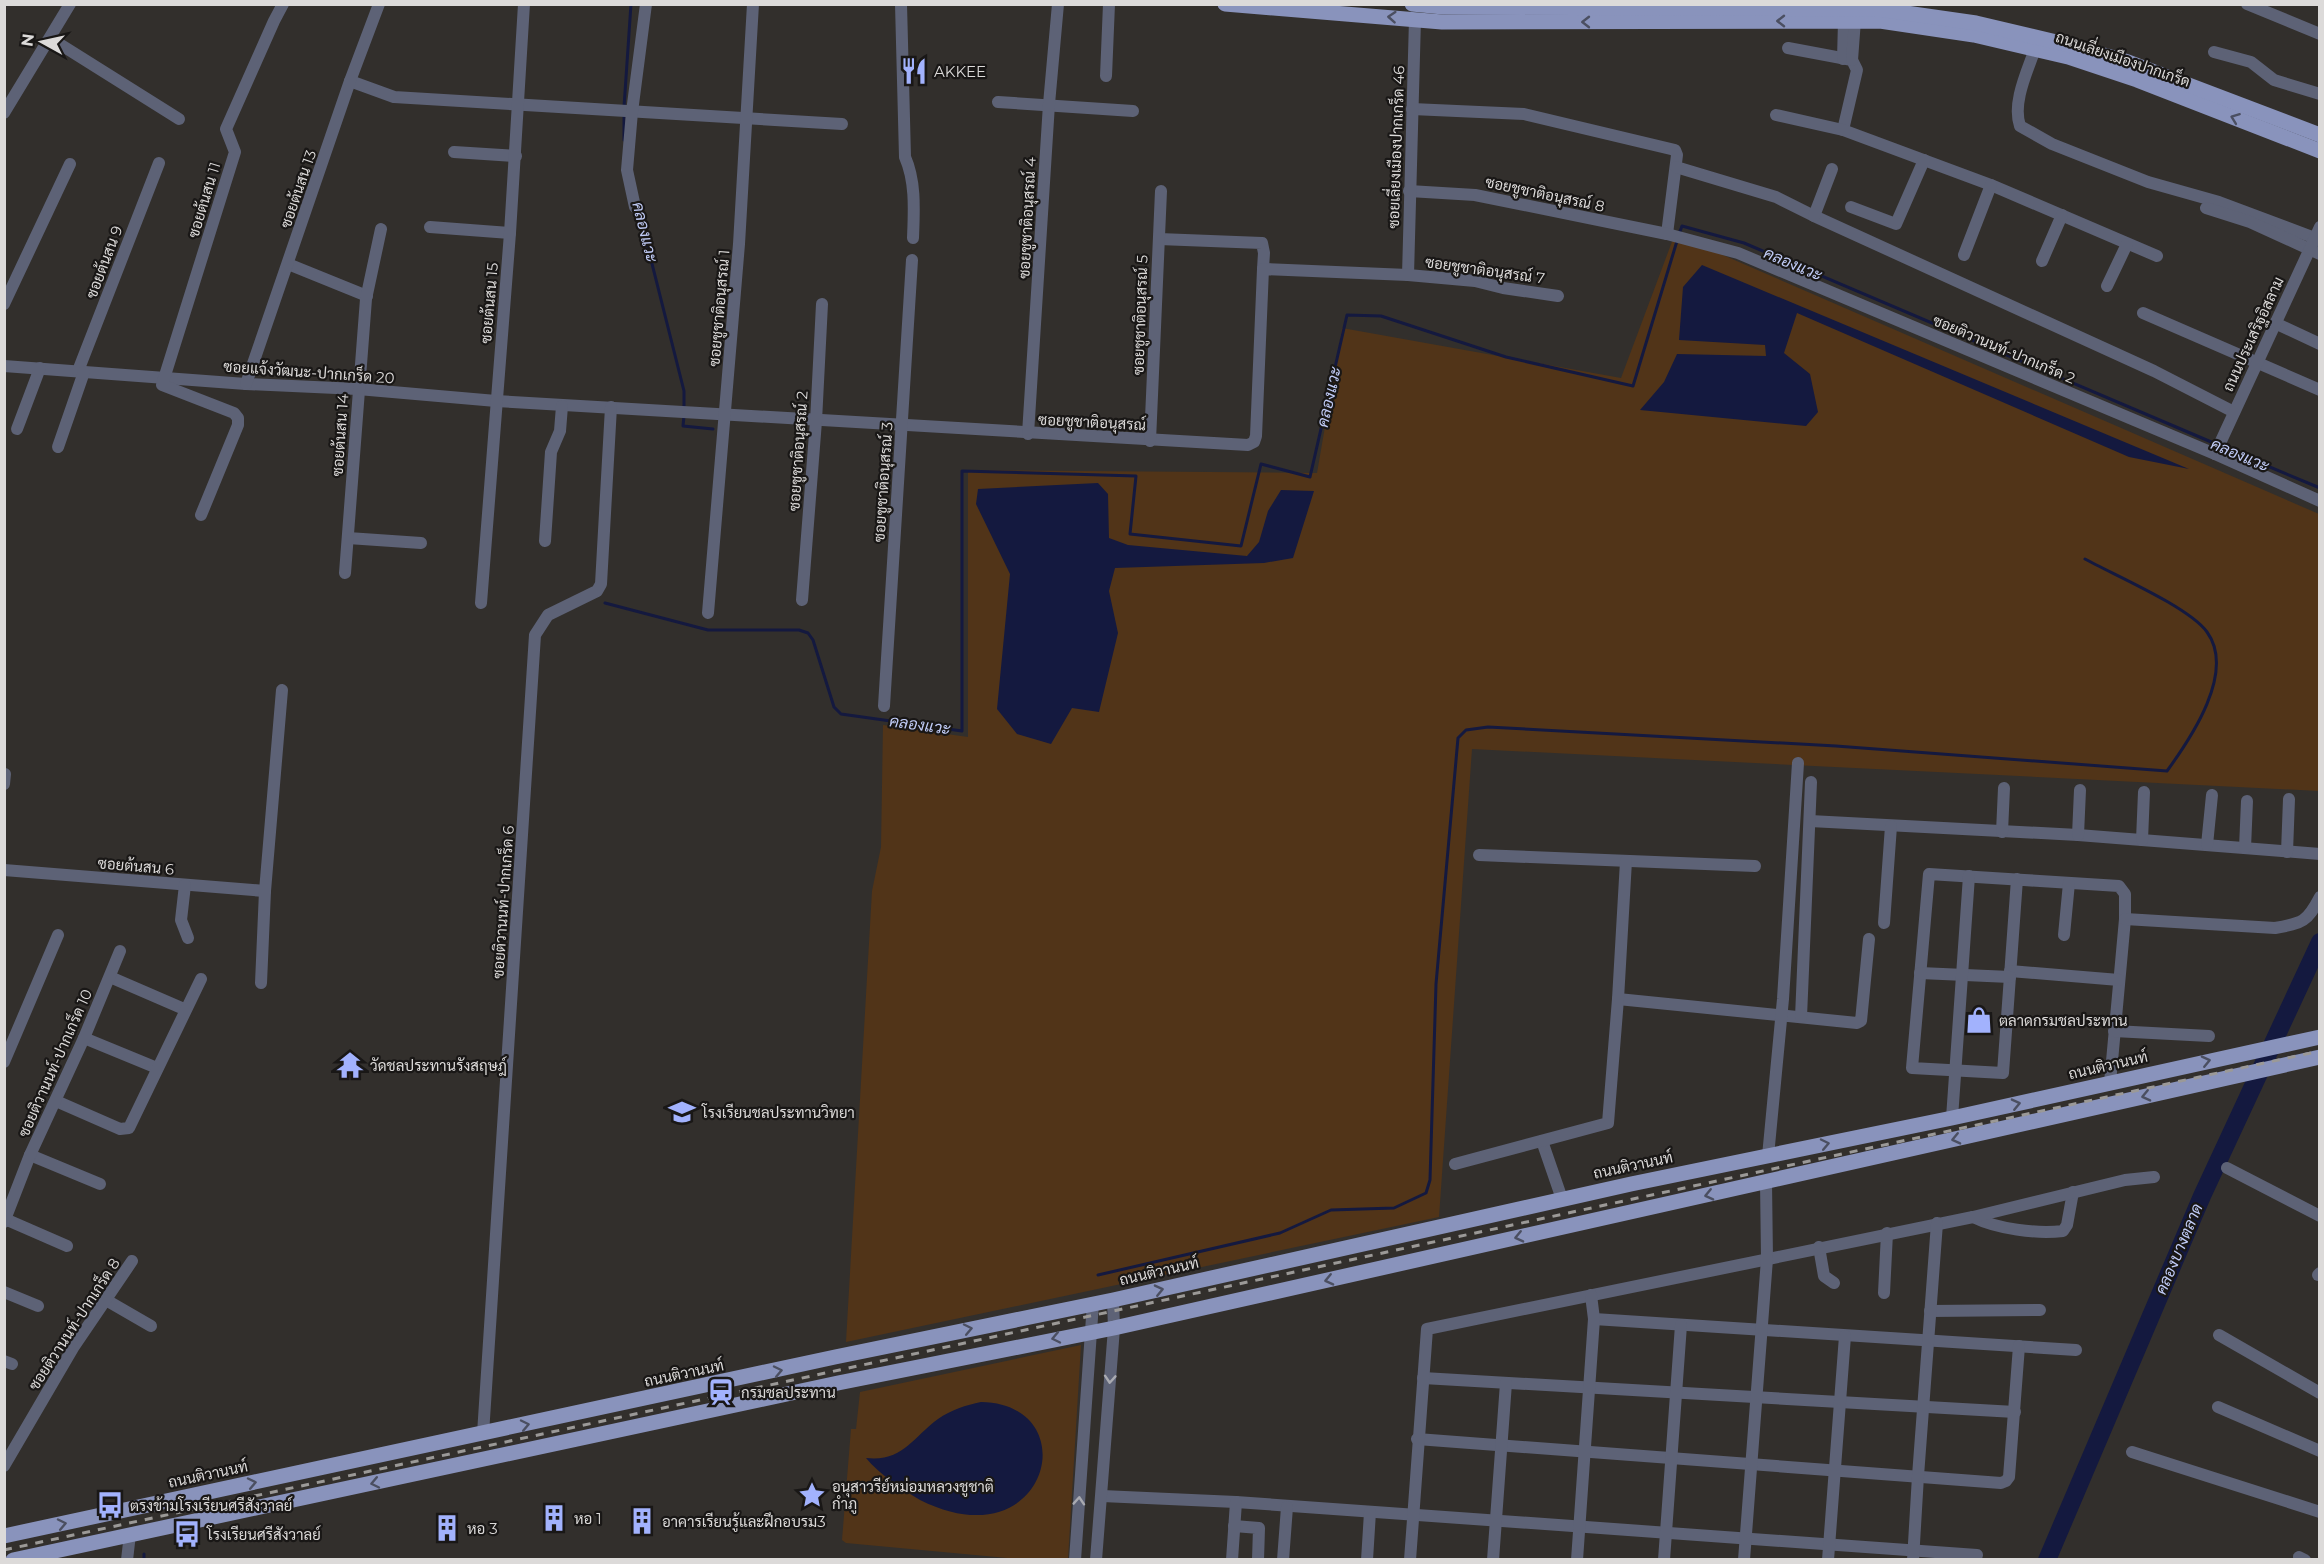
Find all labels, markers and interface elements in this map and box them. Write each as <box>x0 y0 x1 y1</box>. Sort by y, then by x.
one-way arrow <box>1387 11 1396 24</box>
north arrow <box>12 12 72 72</box>
one-way arrow <box>1777 15 1786 27</box>
one-way arrow <box>1582 16 1591 28</box>
street label: ถนนเลี่ยงเมืองปากเกร็ด <box>2053 22 2194 91</box>
text: N <box>17 32 38 48</box>
restaurant icon: AKKEE <box>899 56 929 86</box>
place label: AKKEE <box>934 62 986 81</box>
street label: ซอยเลี่ยงเมืองปากเกร็ด 46 <box>1379 65 1408 229</box>
one-way arrow <box>2230 113 2241 125</box>
street label: ซอยต้นสน 13 <box>276 147 320 231</box>
street label: ซอยชูชาติอนุสรณ์ 4 <box>1014 157 1042 279</box>
street label: ซอยต้นสน 11 <box>183 160 225 240</box>
street label: ซอยชูชาติอนุสรณ์ 8 <box>1483 172 1606 218</box>
water label: คลองแวะ <box>628 200 662 265</box>
street label: ซอยต้นสน 9 <box>81 223 127 301</box>
water label: คลองแวะ <box>1761 243 1825 285</box>
street label: ซอยชูชาติอนุสรณ์ 1 <box>704 249 736 367</box>
street label: ซอยชูชาติอนุสรณ์ 7 <box>1424 252 1546 290</box>
street label: ซอยชูชาติอนุสรณ์ 5 <box>1128 255 1154 376</box>
street label: ซอยต้นสน 15 <box>476 262 502 344</box>
street label: ถนนประเสริฐอิสลาม <box>2218 274 2289 395</box>
street label: ซอยติวานนท์-ปากเกร็ด 2 <box>1930 309 2079 388</box>
street label: ซอยแจ้งวัฒนะ-ปากเกร็ด 20 <box>223 356 395 387</box>
water label: คลองแวะ <box>1313 364 1345 429</box>
street label: ซอยชูชาติอนุสรณ์ 2 <box>784 390 814 512</box>
street label: ซอยต้นสน 14 <box>328 393 352 477</box>
street label: ซอยชูชาติอนุสรณ์ <box>1037 410 1146 436</box>
street label: ซอยชูชาติอนุสรณ์ 3 <box>869 421 899 543</box>
water label: คลองแวะ <box>2208 434 2272 476</box>
water label: คลองแวะ <box>888 711 952 739</box>
street label: ซอยติวานนท์-ปากเกร็ด 6 <box>487 825 518 979</box>
street label: ซอยต้นสน 6 <box>97 853 175 879</box>
street label: ซอยติวานนท์-ปากเกร็ด 10 <box>13 986 96 1140</box>
shop icon: ตลาดกรมชลประทาน <box>1964 1005 1994 1035</box>
place label: ตลาดกรมชลประทาน <box>1999 1011 2128 1030</box>
street label: ถนนติวานนท์ <box>2066 1047 2150 1083</box>
temple icon: วัดชลประทานรังสฤษฎ์ <box>335 1050 365 1080</box>
place label: วัดชลประทานรังสฤษฎ์ <box>370 1056 507 1076</box>
one-way arrow <box>2201 1056 2211 1069</box>
one-way arrow <box>2142 1089 2152 1102</box>
school or university icon: โรงเรียนชลประทานวิทยา <box>667 1097 697 1127</box>
one-way arrow <box>2011 1098 2021 1111</box>
place label: โรงเรียนชลประทานวิทยา <box>701 1103 855 1122</box>
one-way arrow <box>1951 1132 1961 1145</box>
one-way arrow <box>1820 1138 1830 1151</box>
street label: ถนนติวานนท์ <box>1591 1147 1675 1183</box>
one-way arrow <box>1705 1188 1715 1201</box>
water label: คลองบางตลาด <box>2151 1201 2207 1297</box>
one-way arrow <box>1514 1230 1524 1243</box>
street label: ถนนติวานนท์ <box>1117 1253 1201 1289</box>
street label: ซอยติวานนท์-ปากเกร็ด 8 <box>23 1254 124 1394</box>
one-way arrow <box>1324 1273 1334 1286</box>
one-way arrow <box>1154 1284 1164 1297</box>
one-way arrow <box>963 1323 973 1336</box>
one-way arrow <box>1051 1331 1061 1344</box>
street label: ถนนติวานนท์ <box>642 1355 726 1391</box>
one-way arrow <box>772 1365 782 1378</box>
one-way arrow <box>1104 1375 1117 1384</box>
station icon: กรมชลประทาน <box>706 1377 736 1407</box>
place label: กรมชลประทาน <box>741 1383 836 1402</box>
one-way arrow <box>520 1419 530 1432</box>
street label: ถนนติวานนท์ <box>166 1456 250 1492</box>
one-way arrow <box>370 1476 380 1489</box>
one-way arrow <box>247 1477 257 1490</box>
place label: อนุสาวรีย์หม่อมหลวงชูชาติ กำภู <box>832 1477 994 1514</box>
place icon: อนุสาวรีย์หม่อมหลวงชูชาติ กำภู <box>797 1480 827 1510</box>
bus stop icon: ตรงข้ามโรงเรียนศรีสังวาลย์ <box>95 1490 125 1520</box>
place label: ตรงข้ามโรงเรียนศรีสังวาลย์ <box>130 1496 292 1515</box>
one-way arrow <box>1072 1497 1085 1506</box>
building icon: หอ 1 <box>539 1503 569 1533</box>
building icon: อาคารเรียนรู้และฝึกอบรม3 <box>627 1506 657 1536</box>
place label: หอ 1 <box>574 1509 602 1528</box>
place label: อาคารเรียนรู้และฝึกอบรม3 <box>662 1512 826 1532</box>
building icon: หอ 3 <box>432 1513 462 1543</box>
one-way arrow <box>56 1518 66 1531</box>
bus stop icon: โรงเรียนศรีสังวาลย์ <box>172 1519 202 1549</box>
place label: หอ 3 <box>467 1519 498 1538</box>
place label: โรงเรียนศรีสังวาลย์ <box>206 1525 321 1544</box>

